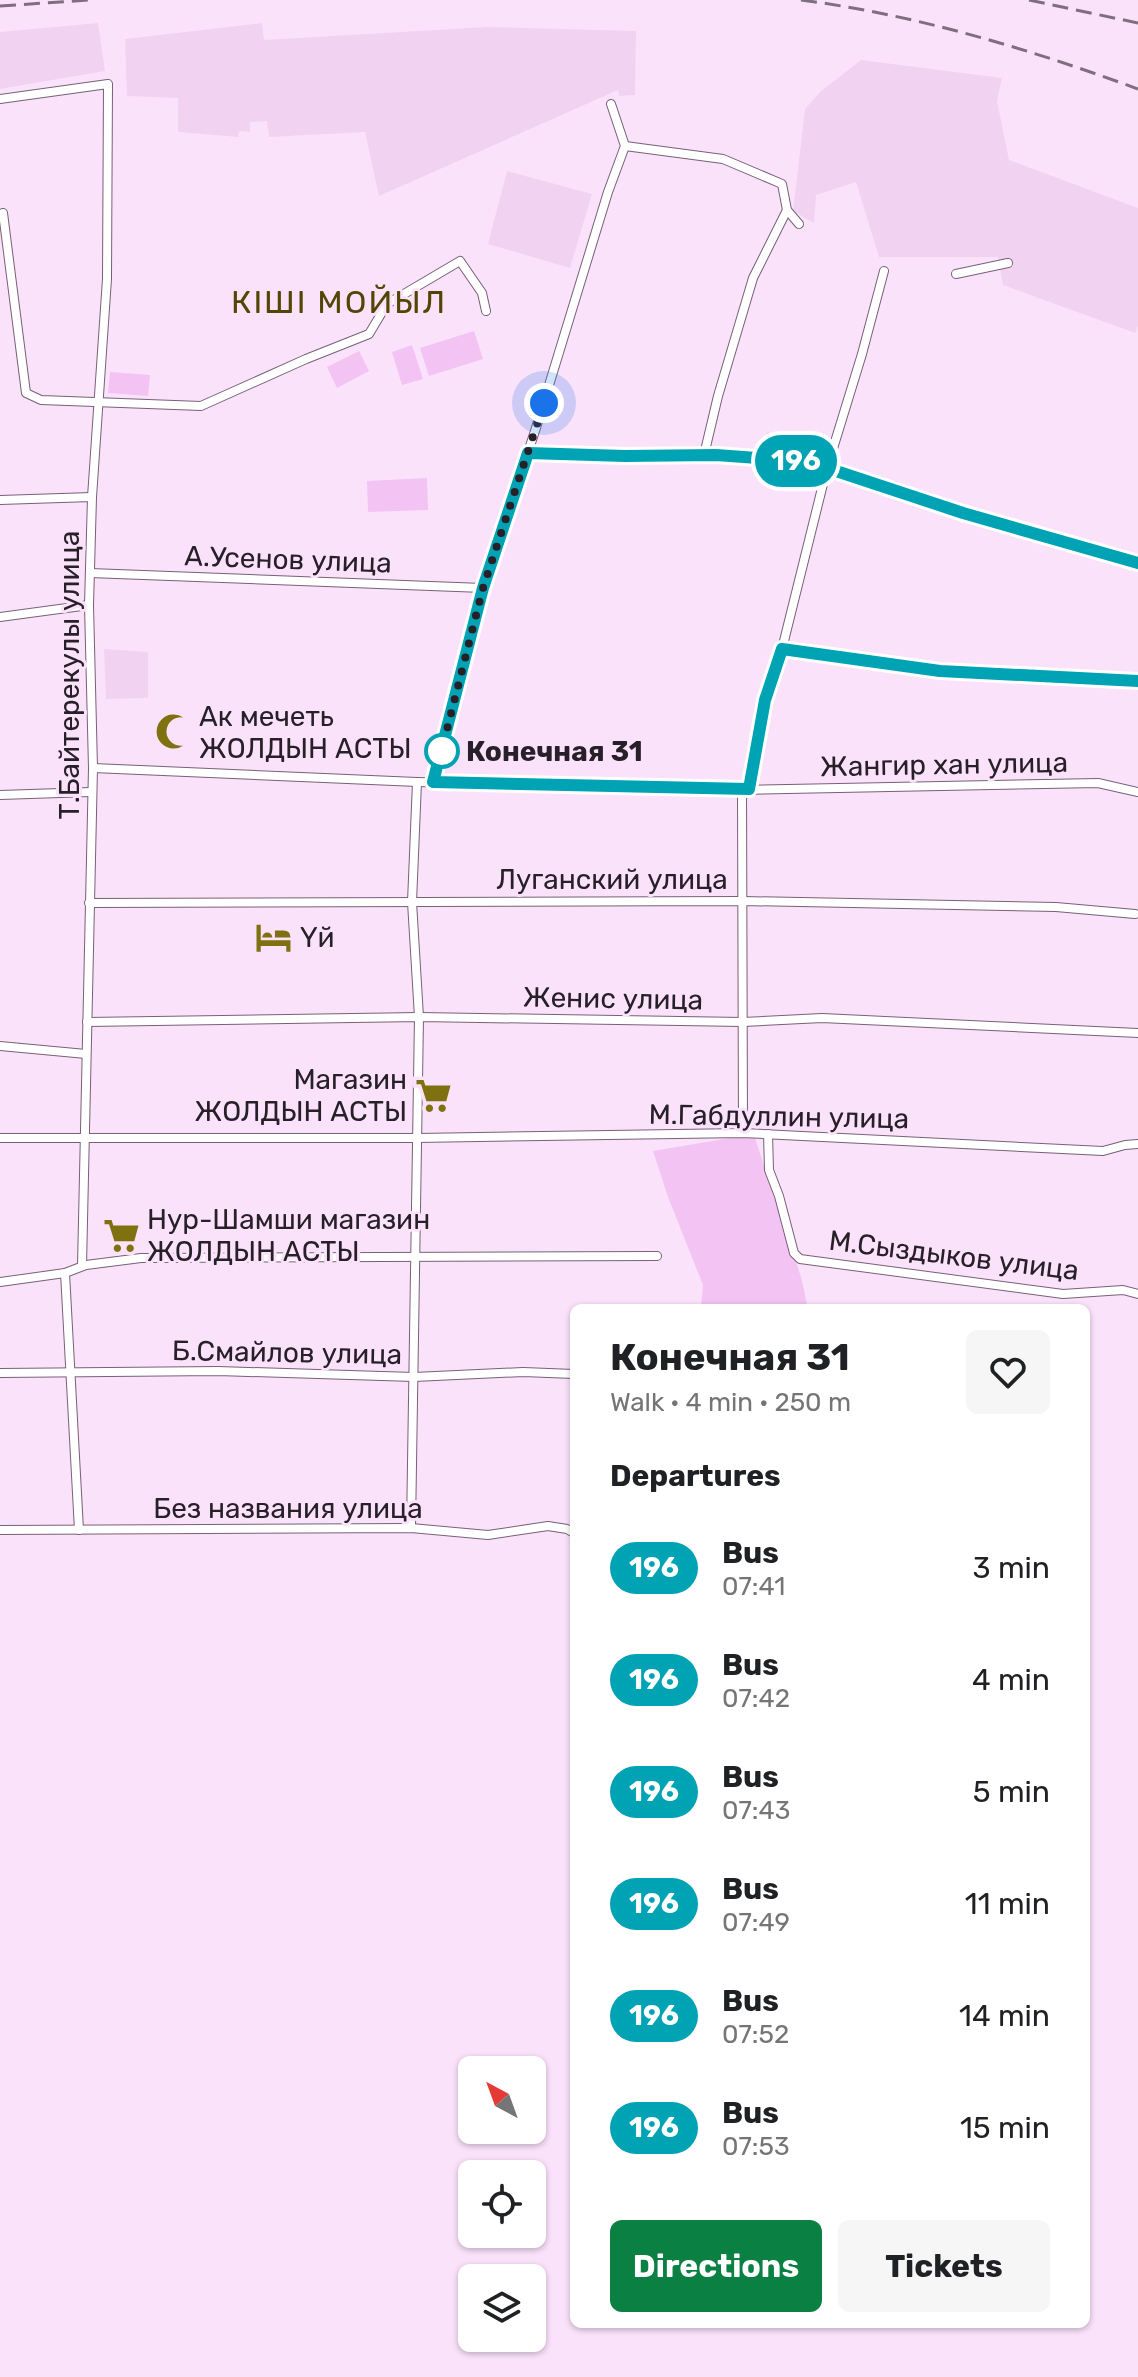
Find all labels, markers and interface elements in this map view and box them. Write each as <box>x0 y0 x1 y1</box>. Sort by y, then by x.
district label: КІШІ МОЙЫЛ <box>231 283 447 321</box>
your location <box>524 383 564 423</box>
line badge: 196 <box>750 435 842 487</box>
text: 196 <box>771 444 821 477</box>
street label: Т.Байтерекулы улица <box>53 531 86 819</box>
street label: А.Усенов улица <box>184 539 392 580</box>
place label: Ак мечеть ЖОЛДЫН АСТЫ <box>199 700 412 765</box>
mosque icon: Ак мечеть ЖОЛДЫН АСТЫ <box>154 713 192 751</box>
marker: Конечная 31 <box>425 734 459 768</box>
place label: Конечная 31 <box>466 735 643 768</box>
street label: Жангир хан улица <box>820 746 1068 783</box>
street label: Луганский улица <box>496 863 728 896</box>
hotel icon: Үй <box>255 918 293 956</box>
place label: Үй <box>300 921 335 954</box>
street label: Женис улица <box>523 980 703 1017</box>
place label: Магазин ЖОЛДЫН АСТЫ <box>194 1063 407 1128</box>
supermarket icon: Магазин ЖОЛДЫН АСТЫ <box>414 1076 452 1114</box>
street label: М.Габдуллин улица <box>648 1098 910 1135</box>
place label: Нур-Шамши магазин ЖОЛДЫН АСТЫ <box>147 1203 430 1268</box>
supermarket icon: Нур-Шамши магазин ЖОЛДЫН АСТЫ <box>102 1216 140 1254</box>
street label: М.Сыздыков улица <box>827 1224 1081 1287</box>
button: heart <box>966 1330 1050 1414</box>
street label: Б.Смайлов улица <box>172 1334 402 1371</box>
text: Конечная 31 <box>610 1334 850 1380</box>
text: Walk · 4 min · 250 m <box>610 1387 851 1418</box>
text: Departures <box>610 1458 781 1494</box>
street label: Без названия улица <box>153 1492 423 1525</box>
text: Bus <box>722 1535 779 1571</box>
text: 3 min <box>973 1550 1050 1586</box>
text: 196 <box>629 1551 679 1584</box>
text: 07:41 <box>722 1571 785 1602</box>
text: Bus <box>722 1647 779 1683</box>
text: 4 min <box>972 1662 1050 1698</box>
text: 196 <box>629 1663 679 1696</box>
text: 07:42 <box>722 1683 790 1714</box>
text: Bus <box>722 1759 779 1795</box>
text: 5 min <box>973 1774 1050 1810</box>
text: 196 <box>629 1775 679 1808</box>
text: 07:43 <box>722 1795 790 1826</box>
text: Bus <box>722 1871 779 1907</box>
text: 11 min <box>965 1886 1050 1922</box>
text: 196 <box>629 1887 679 1920</box>
text: 07:49 <box>722 1907 790 1938</box>
text: Bus <box>722 1983 779 2019</box>
text: 14 min <box>959 1998 1050 2034</box>
text: 196 <box>629 1999 679 2032</box>
text: 07:52 <box>722 2019 789 2050</box>
north arrow <box>458 2056 546 2144</box>
map controls <box>458 2056 546 2352</box>
text: Bus <box>722 2095 779 2131</box>
text: 15 min <box>960 2110 1050 2146</box>
text: 196 <box>629 2111 679 2144</box>
text: 07:53 <box>722 2131 790 2162</box>
button: locate <box>458 2160 546 2248</box>
button: Directions <box>610 2220 822 2312</box>
button: Tickets <box>838 2220 1050 2312</box>
button: layers <box>458 2264 546 2352</box>

